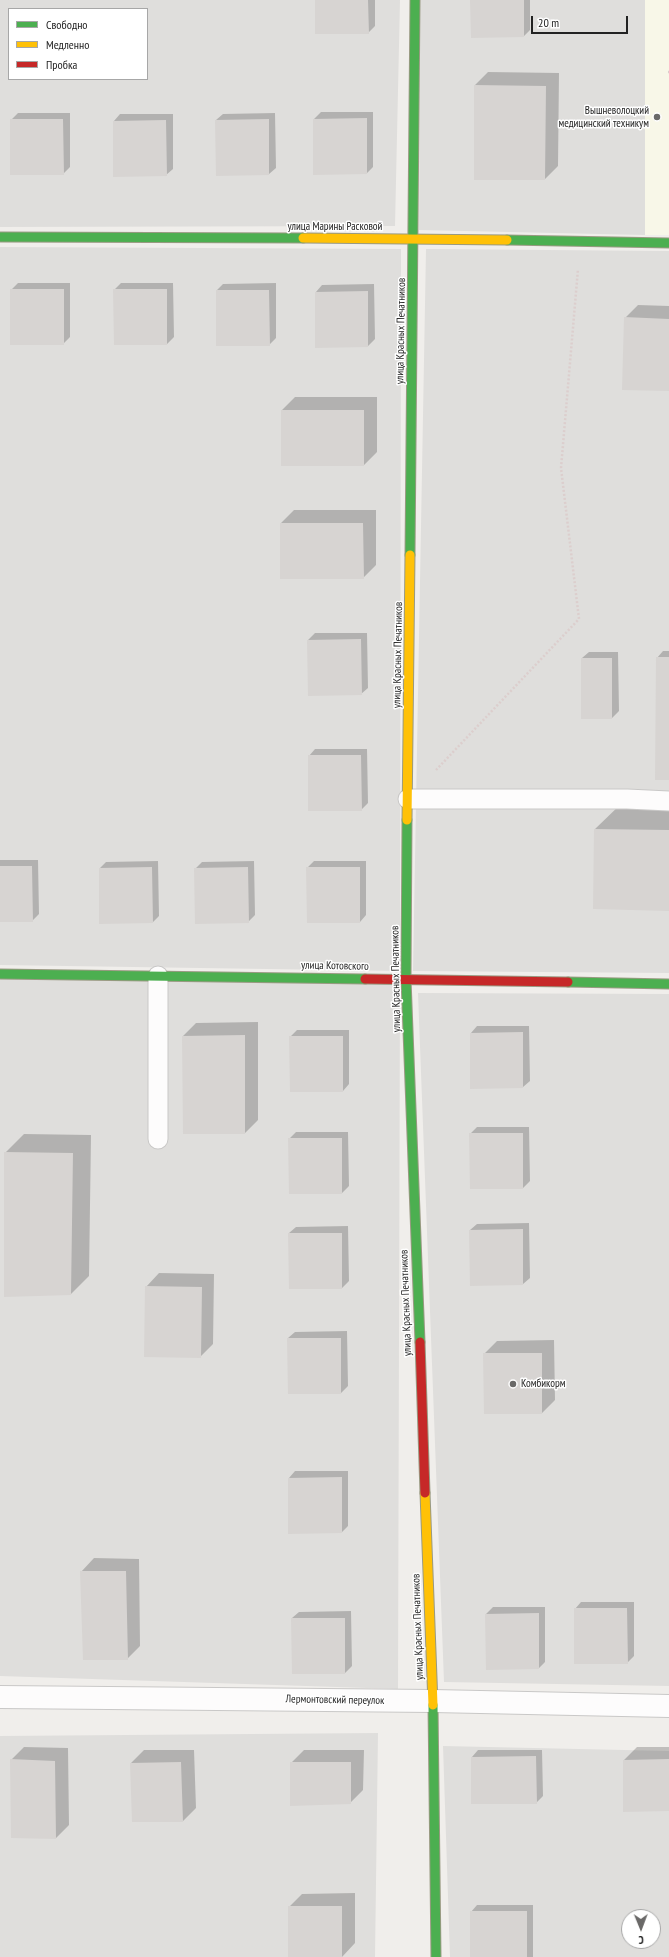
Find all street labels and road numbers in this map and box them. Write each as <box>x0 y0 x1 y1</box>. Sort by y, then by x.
street label: улица Марины Расковой <box>288 220 382 234</box>
street label: улица Красных Печатников <box>393 278 409 384</box>
street label: улица Красных Печатников <box>390 602 406 708</box>
street label: улица Красных Печатников <box>388 926 404 1032</box>
street label: улица Котовского <box>301 959 369 973</box>
street label: улица Красных Печатников <box>398 1250 414 1356</box>
street label: улица Красных Печатников <box>410 1574 426 1680</box>
street label: Лермонтовский переулок <box>286 1693 384 1707</box>

